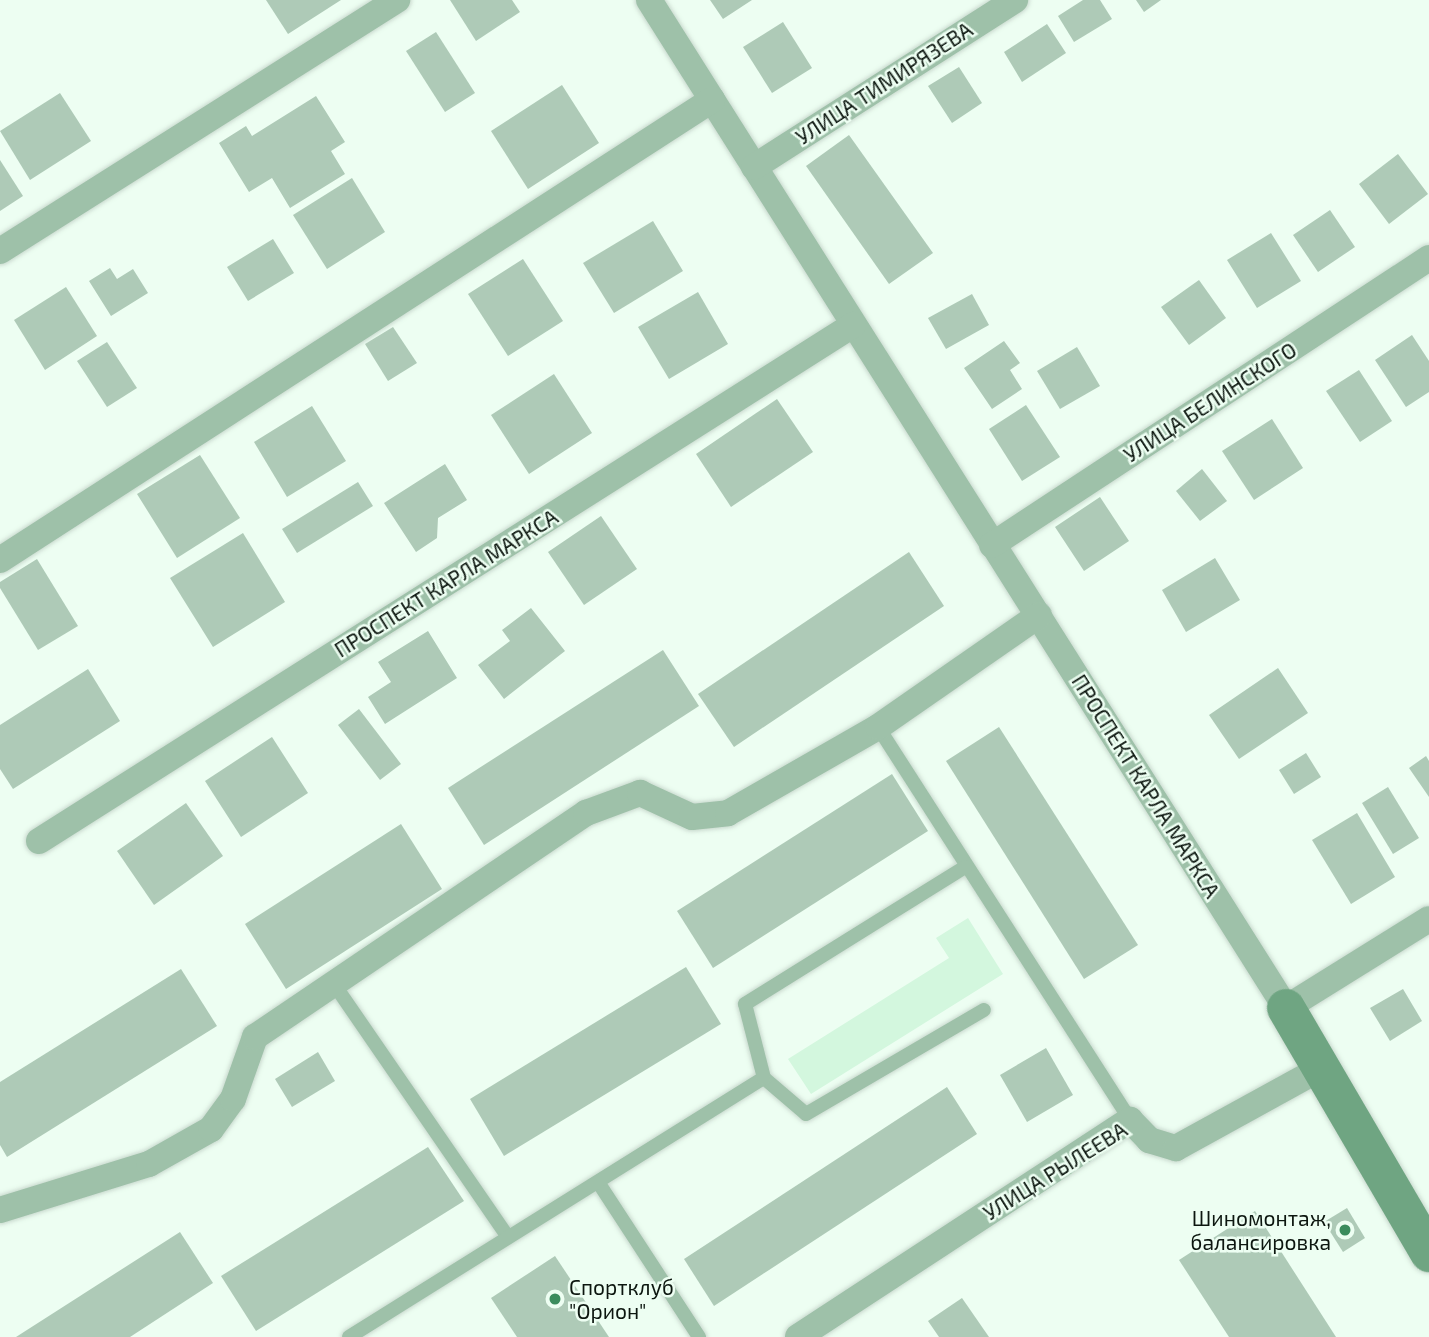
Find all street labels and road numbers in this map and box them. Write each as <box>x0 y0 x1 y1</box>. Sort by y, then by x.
street label: УЛИЦА ТИМИРЯЗЕВА <box>791 16 977 150</box>
street label: УЛИЦА БЕЛИНСКОГО <box>1119 337 1301 467</box>
street label: ПРОСПЕКТ КАРЛА МАРКСА <box>330 504 562 662</box>
street label: ПРОСПЕКТ КАРЛА МАРКСА <box>1067 670 1225 902</box>
street label: УЛИЦА РЫЛЕЕВА <box>978 1117 1132 1225</box>

